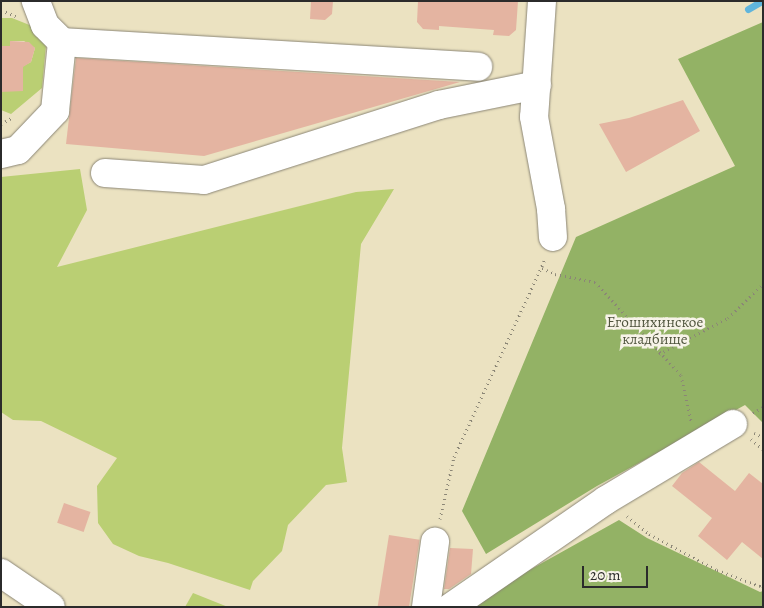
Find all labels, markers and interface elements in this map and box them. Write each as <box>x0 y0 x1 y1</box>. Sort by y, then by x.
park label: Егошихинское кладбище <box>607 313 703 348</box>
scale bar <box>584 556 650 588</box>
text: 20 m <box>590 565 621 585</box>

